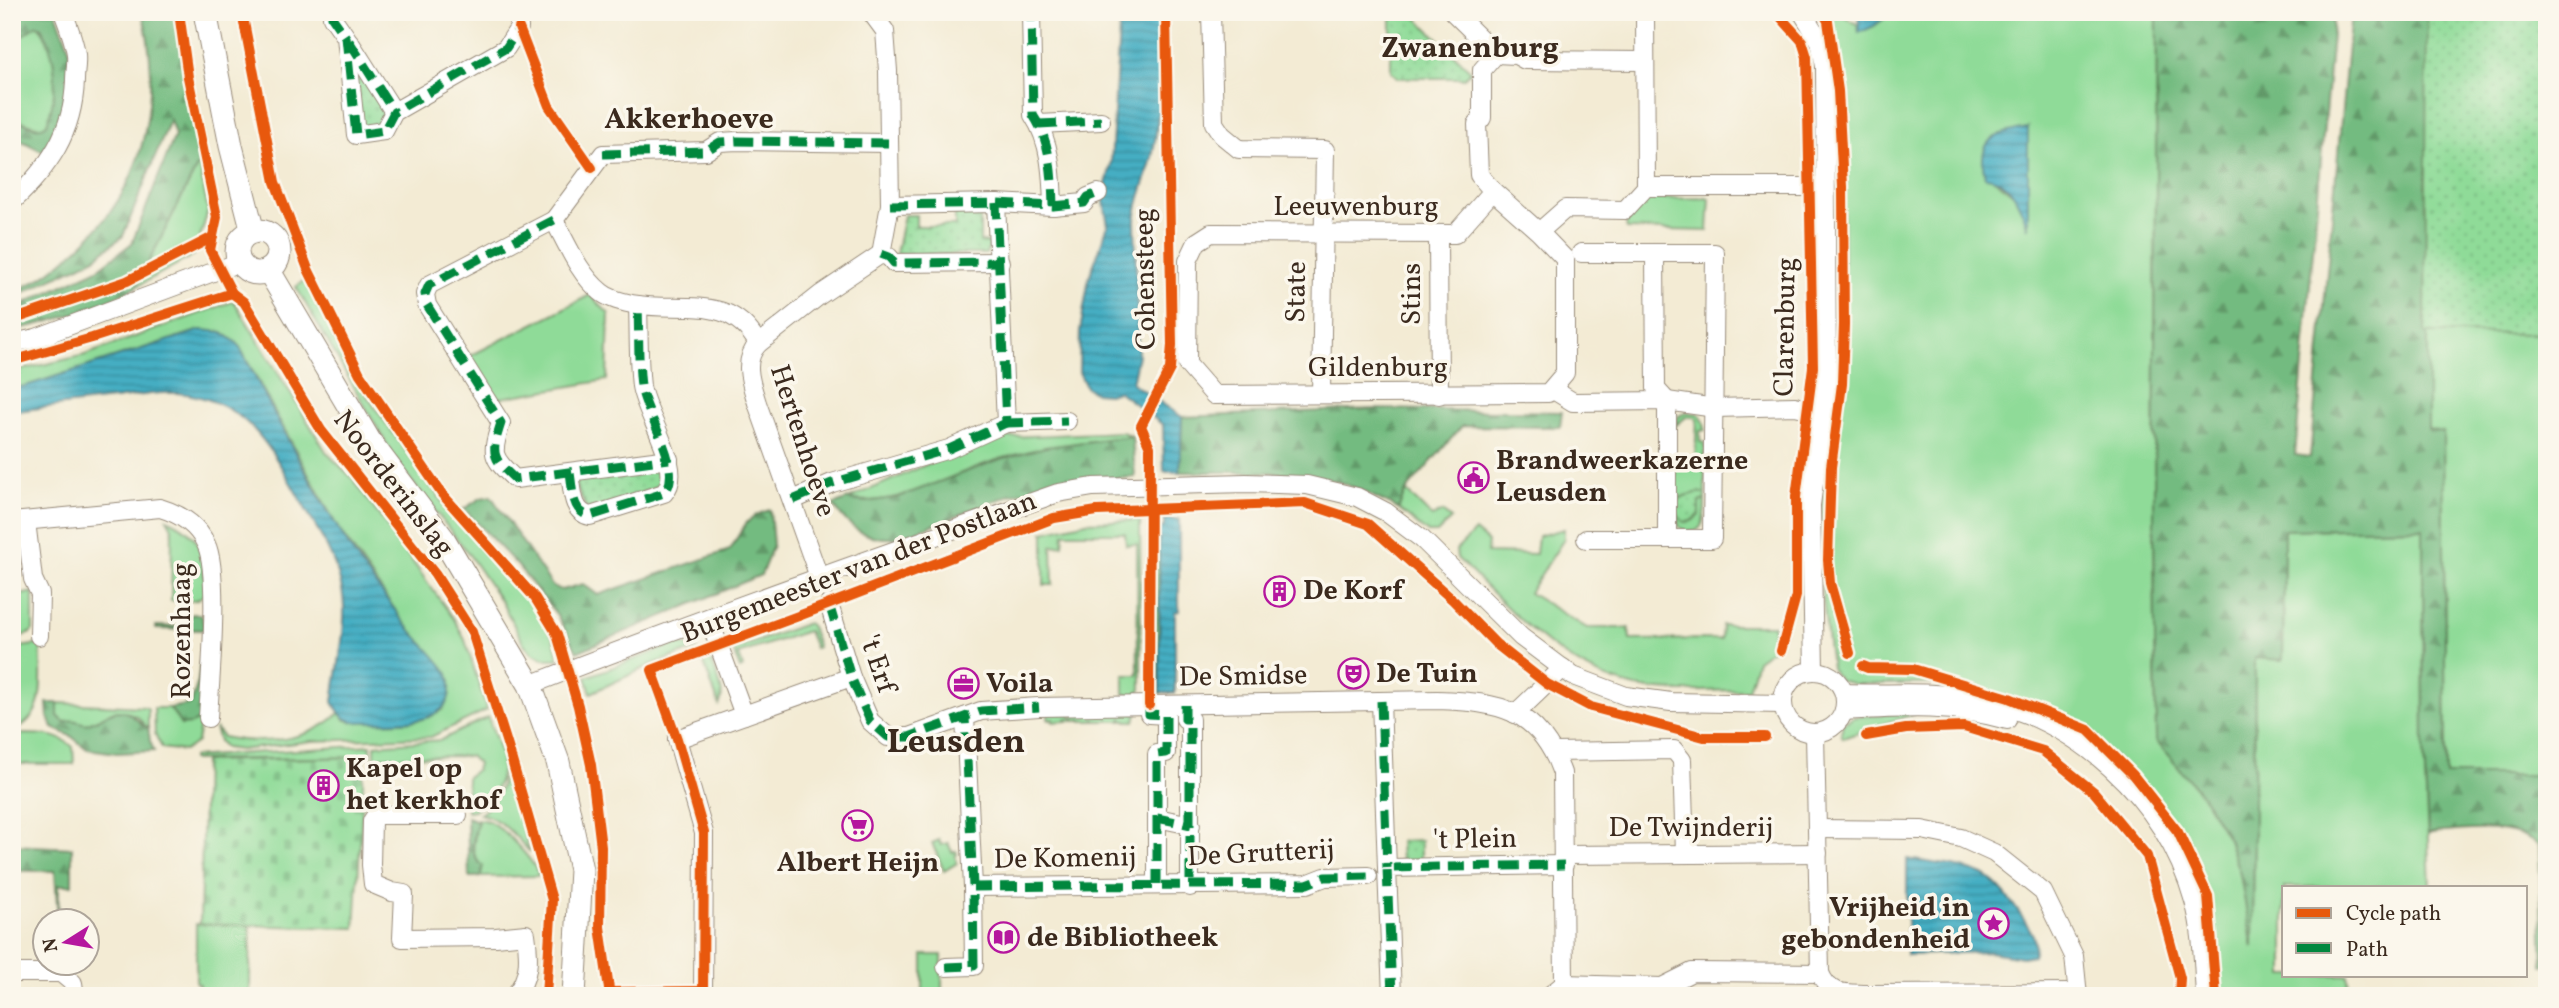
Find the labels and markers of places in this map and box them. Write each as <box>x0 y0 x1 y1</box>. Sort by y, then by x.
place label: Brandweerkazerne Leusden <box>1496 442 1748 513</box>
public building icon: Brandweerkazerne Leusden <box>1456 460 1490 494</box>
place label: De Korf <box>1303 572 1405 611</box>
building icon: De Korf <box>1263 574 1297 608</box>
place label: De Tuin <box>1376 655 1478 694</box>
theatre icon: De Tuin <box>1336 657 1370 691</box>
place label: Voila <box>986 665 1053 704</box>
office icon: Voila <box>946 667 980 701</box>
place label: Kapel op het kerkhof <box>346 750 502 821</box>
building icon: Kapel op het kerkhof <box>306 768 340 802</box>
supermarket icon: Albert Heijn <box>841 809 875 843</box>
place label: Albert Heijn <box>777 844 939 883</box>
place label: Vrijheid in gebondenheid <box>1781 889 1970 960</box>
place icon: Vrijheid in gebondenheid <box>1976 907 2010 941</box>
place label: de Bibliotheek <box>1027 919 1218 958</box>
library icon: de Bibliotheek <box>987 921 1021 955</box>

